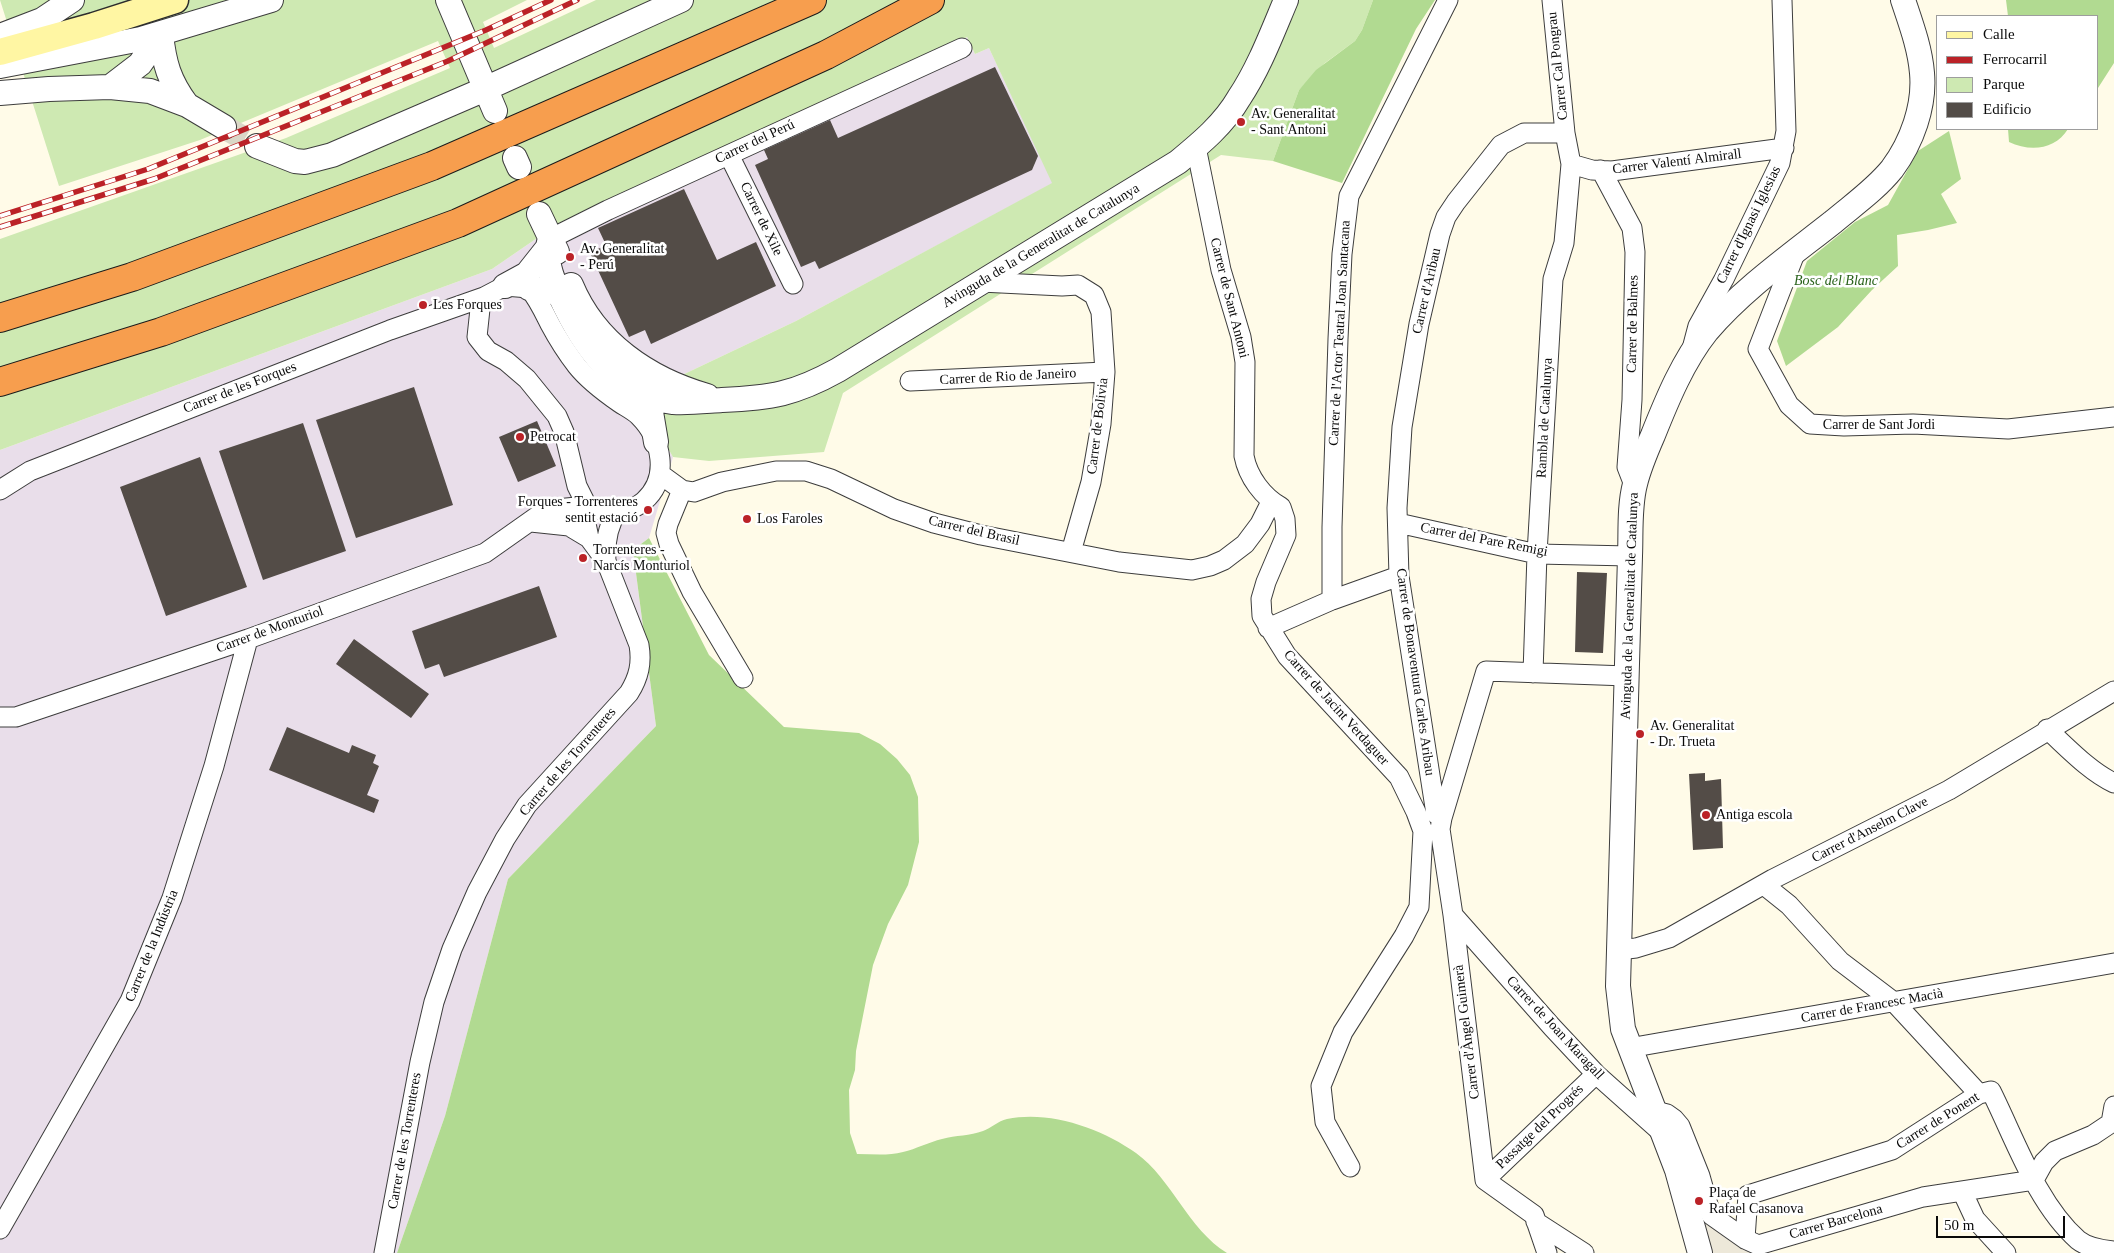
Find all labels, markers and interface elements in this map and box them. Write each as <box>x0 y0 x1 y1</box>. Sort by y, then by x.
street label: Carrer Cal Pongrau <box>1544 11 1572 121</box>
legend <box>1936 15 2099 130</box>
text: Calle <box>1983 26 2015 42</box>
text: Ferrocarril <box>1983 51 2047 67</box>
text: Parque <box>1983 76 2025 92</box>
text: Edificio <box>1983 101 2031 117</box>
place label: Av. Generalitat - Sant Antoni <box>1251 106 1335 138</box>
street label: Carrer del Perú <box>713 116 797 168</box>
marker: Av. Generalitat - Sant Antoni <box>1235 116 1247 128</box>
street label: Carrer Valentí Almirall <box>1612 146 1742 178</box>
street label: Carrer d'Ignasi Iglesias <box>1713 163 1785 287</box>
street label: Carrer de Xile <box>736 179 786 259</box>
street label: Avinguda de la Generalitat de Catalunya <box>939 180 1143 312</box>
street label: Carrer de l'Actor Teatral Joan Santacana <box>1326 220 1354 446</box>
street label: Carrer de Sant Antoni <box>1206 236 1252 360</box>
place label: Av. Generalitat - Perú <box>580 241 664 274</box>
street label: Carrer d'Aribau <box>1409 246 1445 336</box>
marker: Av. Generalitat - Perú <box>564 251 576 263</box>
park label: Bosc del Blanc <box>1794 273 1878 289</box>
street label: Carrer de Balmes <box>1624 275 1642 373</box>
place label: Les Forques <box>433 297 502 313</box>
marker: Les Forques <box>417 299 429 311</box>
street label: Rambla de Catalunya <box>1533 357 1557 479</box>
street label: Carrer de les Forques <box>181 359 299 417</box>
street label: Carrer de Rio de Janeiro <box>939 365 1077 389</box>
street label: Carrer de Bolivia <box>1084 377 1112 475</box>
street label: Carrer de Sant Jordi <box>1823 417 1935 433</box>
place label: Petrocat <box>530 429 576 445</box>
marker: Petrocat <box>514 431 526 443</box>
street label: Avinguda de la Generalitat de Catalunya <box>1618 492 1642 720</box>
place label: Forques - Torrenteres sentit estació <box>518 494 638 526</box>
marker: Forques - Torrenteres sentit estació <box>642 504 654 516</box>
place label: Los Faroles <box>757 511 823 527</box>
street label: Carrer del Brasil <box>927 512 1021 550</box>
marker: Los Faroles <box>741 513 753 525</box>
street label: Carrer del Pare Remigi <box>1419 519 1549 561</box>
place label: Torrenteres - Narcís Monturiol <box>593 542 690 574</box>
marker: Torrenteres - Narcís Monturiol <box>577 552 589 564</box>
street label: Carrer de Bonaventura Carles Aribau <box>1392 567 1438 777</box>
street label: Carrer de Monturiol <box>214 603 326 657</box>
street label: Carrer de Jacint Verdaguer <box>1280 647 1392 769</box>
street label: Carrer de les Torrenteres <box>516 704 620 820</box>
place label: Av. Generalitat - Dr. Trueta <box>1650 718 1734 750</box>
marker: Av. Generalitat - Dr. Trueta <box>1634 728 1646 740</box>
street label: Carrer d'Anselm Clave <box>1809 793 1931 867</box>
place label: Antiga escola <box>1716 807 1793 823</box>
marker: Antiga escola <box>1700 809 1712 821</box>
street label: Carrer de la Indústria <box>122 888 182 1004</box>
street label: Carrer d'Àngel Guimerà <box>1450 964 1484 1100</box>
street label: Carrer de Joan Maragall <box>1503 973 1607 1083</box>
street label: Carrer de Francesc Macià <box>1800 985 1944 1027</box>
street label: Carrer de les Torrenteres <box>385 1071 425 1211</box>
street label: Passatge del Progrés <box>1493 1081 1587 1173</box>
street label: Carrer de Ponent <box>1893 1089 1983 1153</box>
place label: Plaça de Rafael Casanova <box>1709 1185 1803 1218</box>
marker: Plaça de Rafael Casanova <box>1693 1195 1705 1207</box>
street label: Carrer Barcelona <box>1788 1201 1884 1243</box>
scale bar <box>1939 1206 2068 1238</box>
text: 50 m <box>1944 1217 1974 1233</box>

